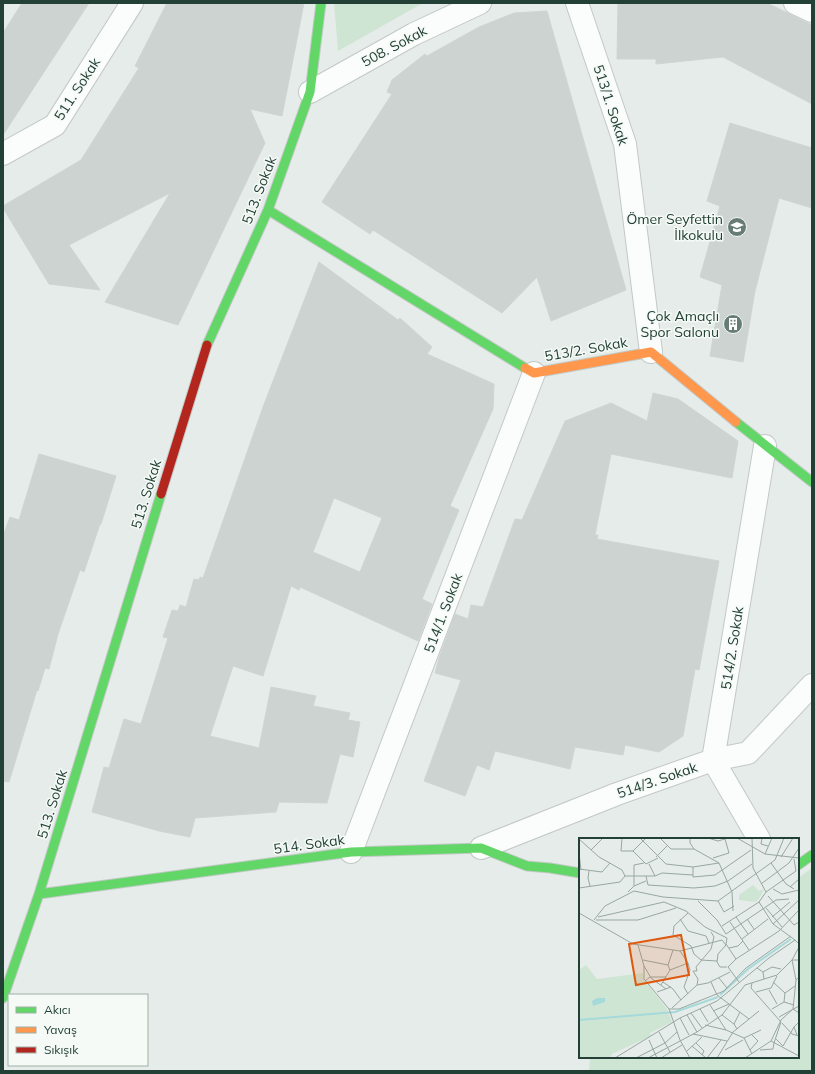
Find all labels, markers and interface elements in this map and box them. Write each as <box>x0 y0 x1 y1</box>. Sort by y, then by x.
street label: 508. Sokak <box>358 21 430 71</box>
street label: 511. Sokak <box>50 53 104 124</box>
street label: 513/1. Sokak <box>589 62 633 148</box>
street label: 513. Sokak <box>238 153 280 227</box>
place label: Ömer Seyfettin İlkokulu <box>626 210 723 244</box>
school or university icon: Ömer Seyfettin İlkokulu <box>726 216 748 238</box>
place label: Çok Amaçlı Spor Salonu <box>640 307 719 341</box>
building icon: Çok Amaçlı Spor Salonu <box>722 313 744 335</box>
street label: 513/2. Sokak <box>543 333 630 365</box>
street label: 513. Sokak <box>127 456 165 531</box>
street label: 514/1. Sokak <box>420 570 467 655</box>
street label: 514/2. Sokak <box>717 604 748 691</box>
street label: 514/3. Sokak <box>614 758 700 802</box>
street label: 513. Sokak <box>33 766 71 841</box>
street label: 514. Sokak <box>272 830 346 858</box>
inset map <box>579 838 799 1058</box>
legend <box>8 994 148 1066</box>
text: Akıcı <box>44 1002 71 1017</box>
text: Yavaş <box>43 1022 77 1037</box>
text: Sıkışık <box>44 1042 79 1057</box>

